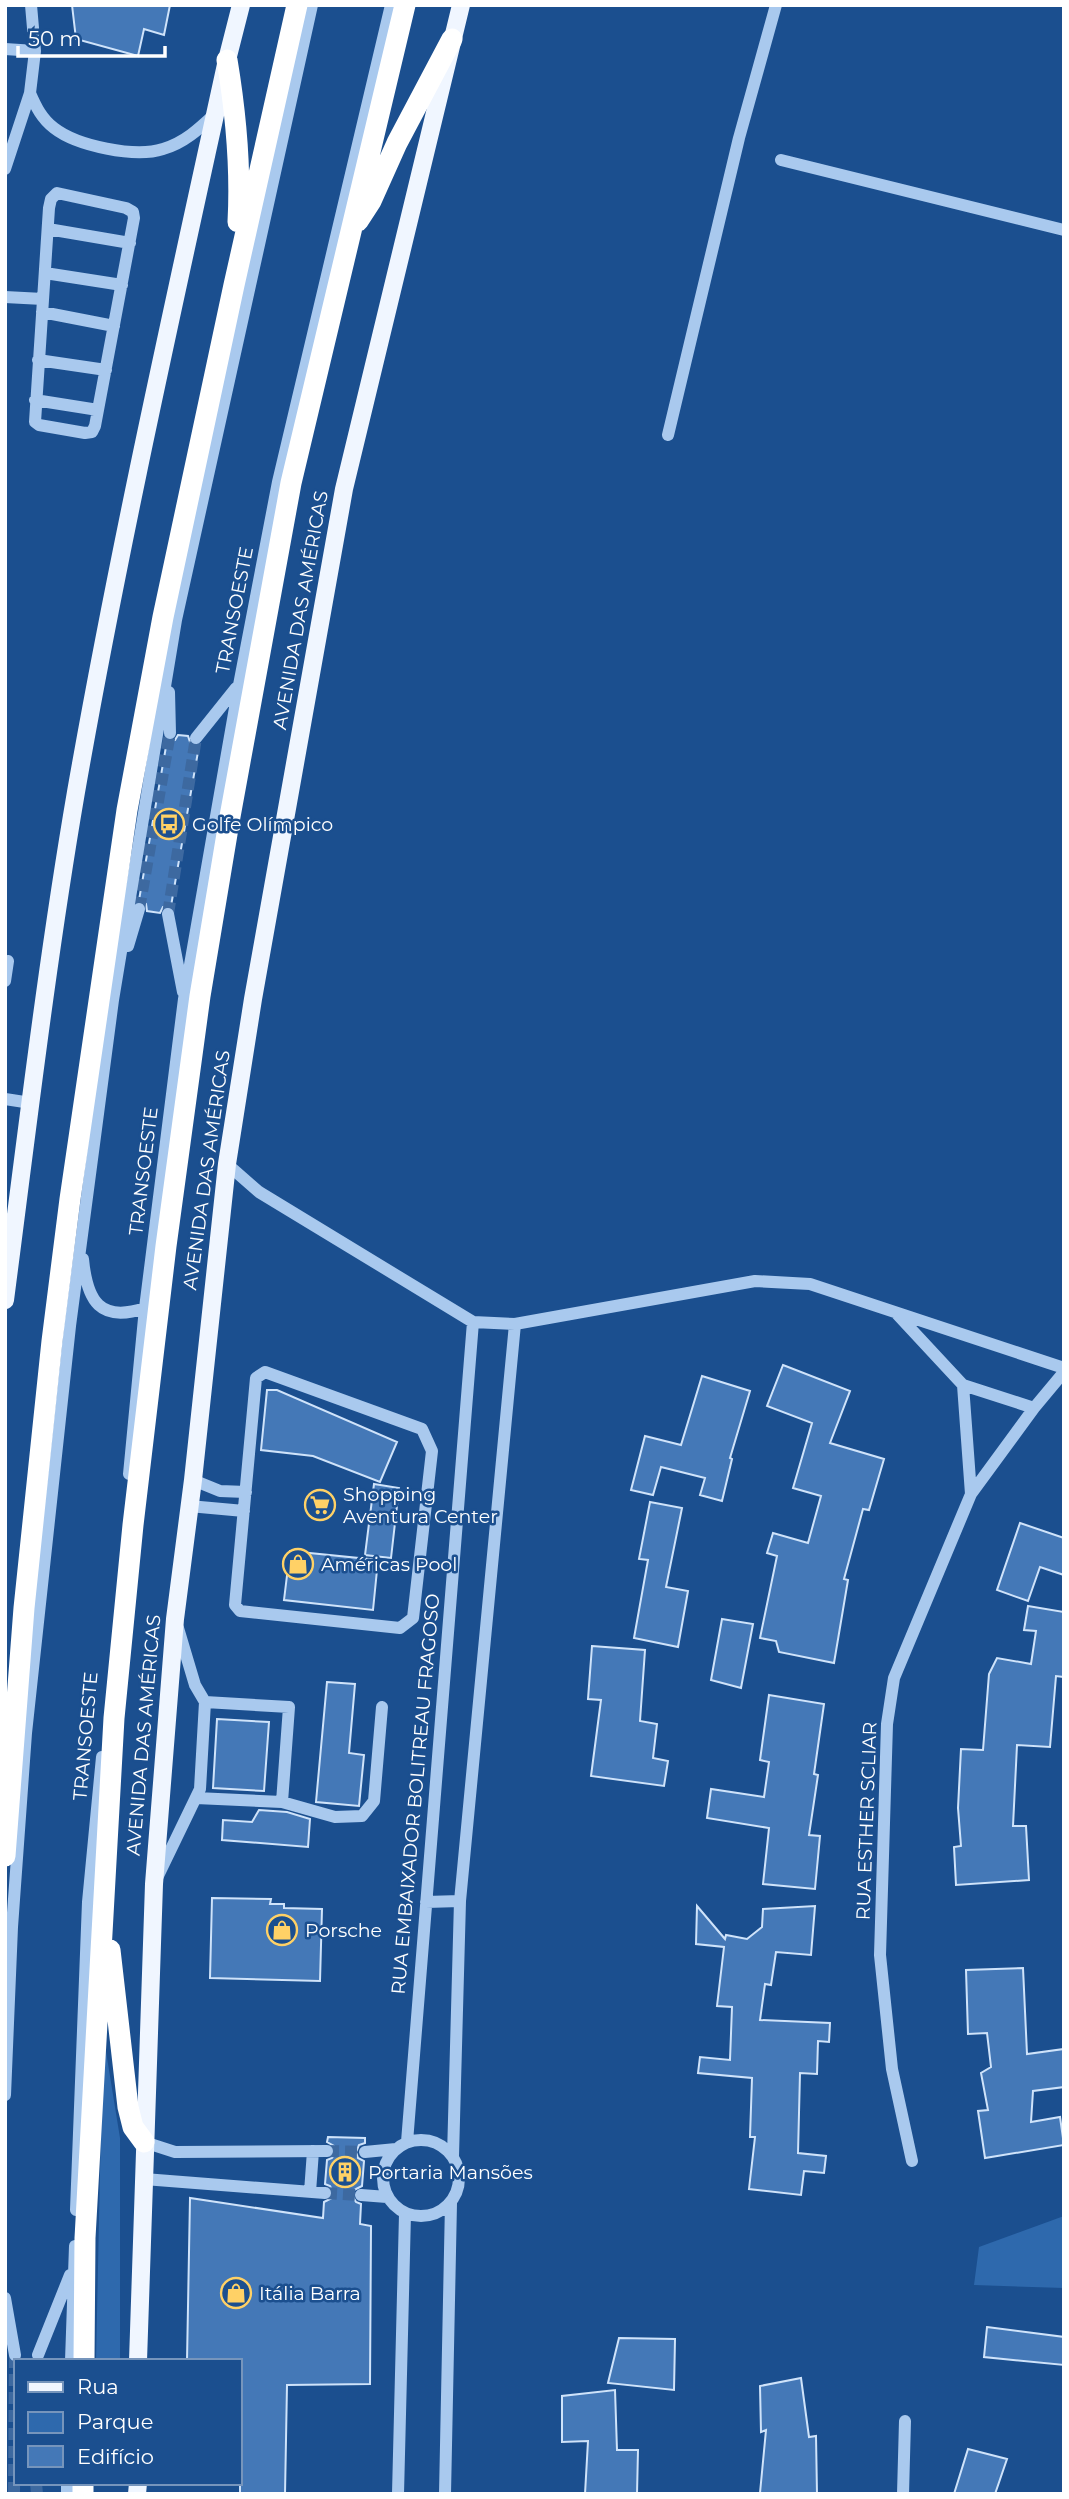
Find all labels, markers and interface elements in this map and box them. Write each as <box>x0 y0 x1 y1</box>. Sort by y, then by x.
scale bar <box>18 14 164 58</box>
text: 50 m <box>28 26 82 51</box>
street label: AVENIDA DAS AMÉRICAS <box>268 489 333 731</box>
street label: TRANSOESTE <box>211 545 258 676</box>
bus stop icon: Golfe Olímpico <box>152 807 186 841</box>
place label: Golfe Olímpico <box>192 813 333 836</box>
street label: AVENIDA DAS AMÉRICAS <box>178 1049 235 1292</box>
street label: TRANSOESTE <box>124 1106 163 1237</box>
place label: Shopping Aventura Center <box>343 1483 498 1528</box>
supermarket icon: Shopping Aventura Center <box>303 1488 337 1522</box>
shop icon: Américas Pool <box>281 1547 315 1581</box>
place label: Américas Pool <box>321 1553 457 1576</box>
street label: RUA EMBAIXADOR BOLITREAU FRAGOSO <box>387 1593 444 1995</box>
street label: AVENIDA DAS AMÉRICAS <box>121 1613 166 1857</box>
street label: TRANSOESTE <box>68 1671 103 1801</box>
street label: RUA ESTHER SCLIAR <box>852 1721 881 1921</box>
shop icon: Porsche <box>265 1913 299 1947</box>
place label: Porsche <box>305 1919 382 1942</box>
building icon: Portaria Mansões <box>328 2155 362 2189</box>
place label: Portaria Mansões <box>368 2161 533 2184</box>
shop icon: Itália Barra <box>219 2276 253 2310</box>
place label: Itália Barra <box>259 2282 361 2305</box>
legend <box>14 2359 242 2485</box>
text: Rua <box>77 2374 119 2399</box>
text: Parque <box>77 2409 153 2434</box>
text: Edifício <box>77 2444 154 2469</box>

